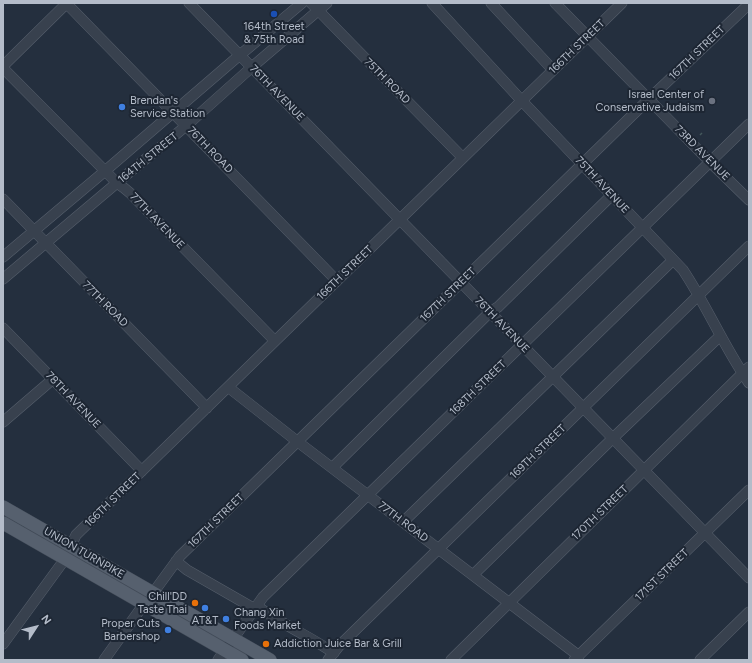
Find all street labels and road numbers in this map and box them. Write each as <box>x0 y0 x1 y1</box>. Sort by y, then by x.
street label: 166TH STREET <box>546 17 608 77</box>
street label: 167TH STREET <box>666 23 728 83</box>
street label: 75TH ROAD <box>361 55 413 107</box>
street label: 76TH AVENUE <box>247 62 307 124</box>
street label: 73RD AVENUE <box>672 123 732 183</box>
street label: 76TH ROAD <box>185 124 235 176</box>
street label: 164TH STREET <box>115 130 181 186</box>
street label: 75TH AVENUE <box>572 154 632 216</box>
street label: 77TH AVENUE <box>127 190 187 252</box>
street label: 166TH STREET <box>314 243 376 303</box>
street label: 167TH STREET <box>417 265 479 325</box>
street label: 77TH ROAD <box>79 278 131 330</box>
street label: 76TH AVENUE <box>472 294 532 356</box>
street label: 168TH STREET <box>447 358 509 418</box>
street label: 78TH AVENUE <box>43 369 103 431</box>
street label: 169TH STREET <box>507 422 569 482</box>
street label: 166TH STREET <box>82 470 144 530</box>
street label: 170TH STREET <box>569 483 631 543</box>
street label: 167TH STREET <box>185 491 247 551</box>
street label: 77TH ROAD <box>375 499 431 545</box>
street label: UNION TURNPIKE <box>41 525 127 581</box>
street label: 171ST STREET <box>632 546 692 604</box>

